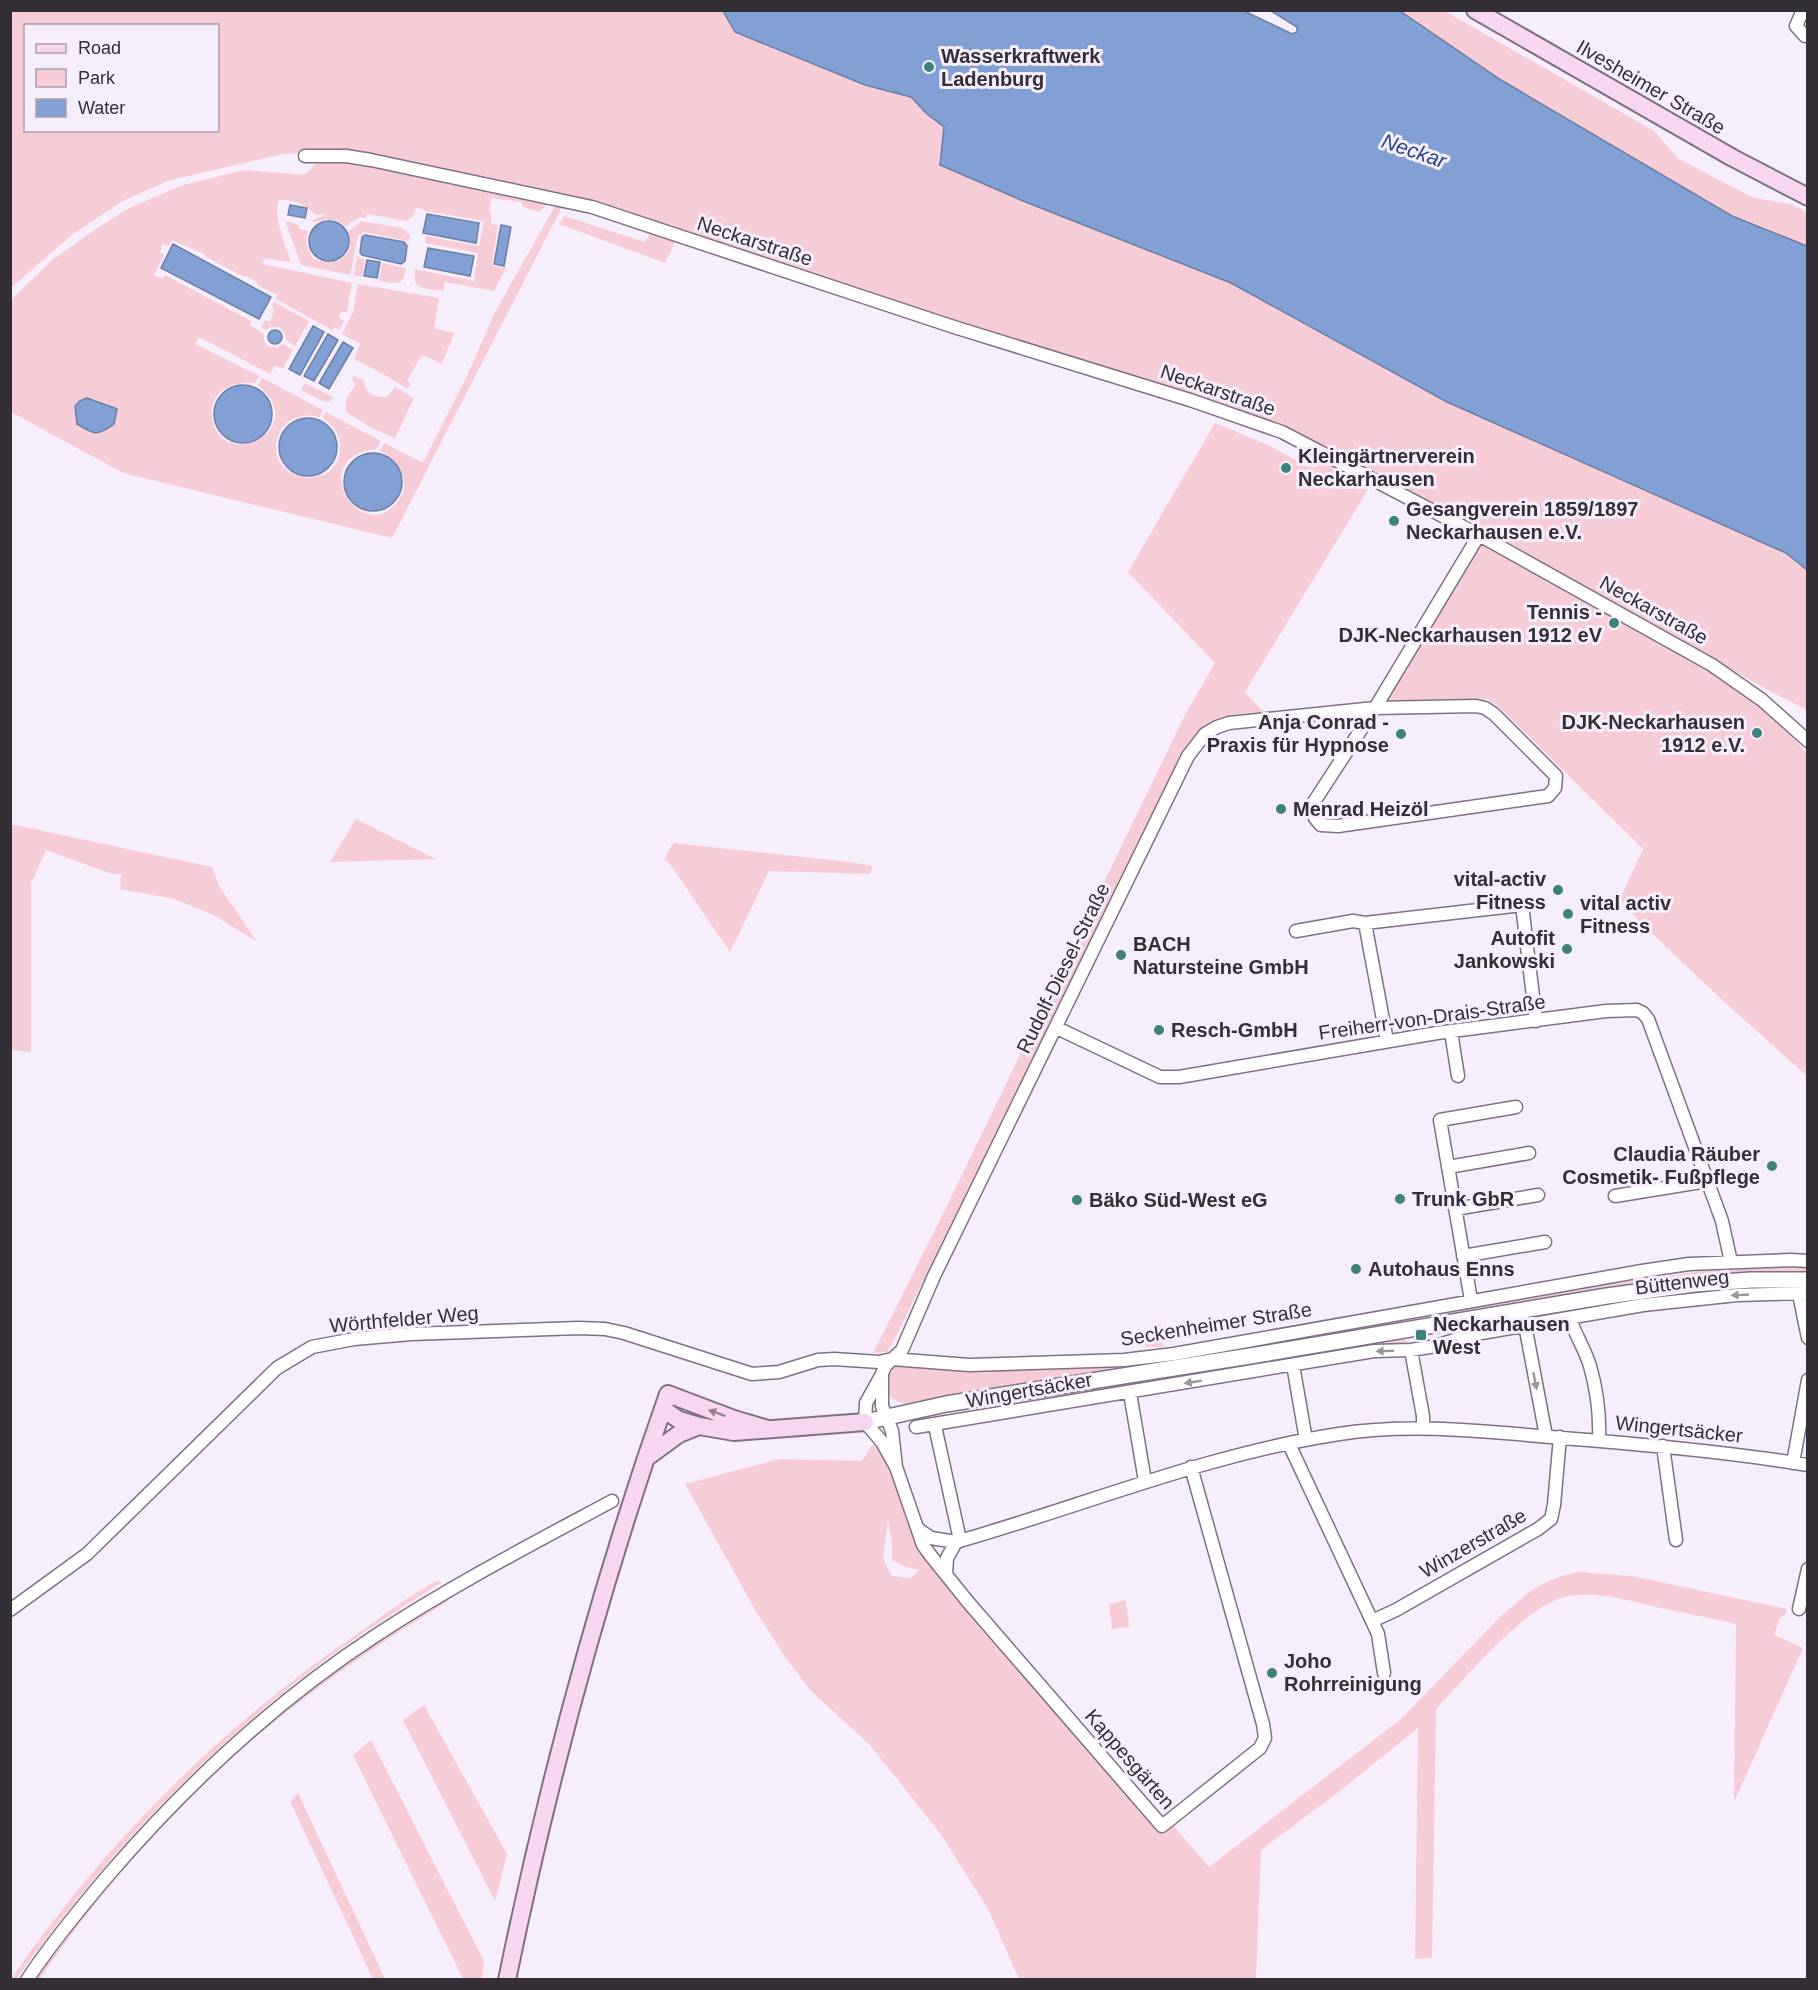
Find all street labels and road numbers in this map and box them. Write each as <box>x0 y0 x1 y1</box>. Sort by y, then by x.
street label: Ilvesheimer Straße <box>1573 36 1729 138</box>
street label: Neckarstraße <box>695 212 815 270</box>
street label: Neckarstraße <box>1158 360 1278 420</box>
street label: Neckarstraße <box>1596 571 1712 649</box>
street label: Rudolf-Diesel-Straße <box>1012 879 1114 1057</box>
street label: Freiherr-von-Drais-Straße <box>1317 990 1547 1044</box>
street label: Büttenweg <box>1634 1265 1730 1299</box>
street label: Seckenheimer Straße <box>1119 1298 1313 1350</box>
street label: Wörthfelder Weg <box>328 1302 480 1336</box>
street label: Wingertsäcker <box>964 1368 1094 1412</box>
street label: Wingertsäcker <box>1614 1411 1744 1447</box>
street label: Winzerstraße <box>1416 1504 1530 1582</box>
street label: Kappesgärten <box>1081 1705 1179 1813</box>

